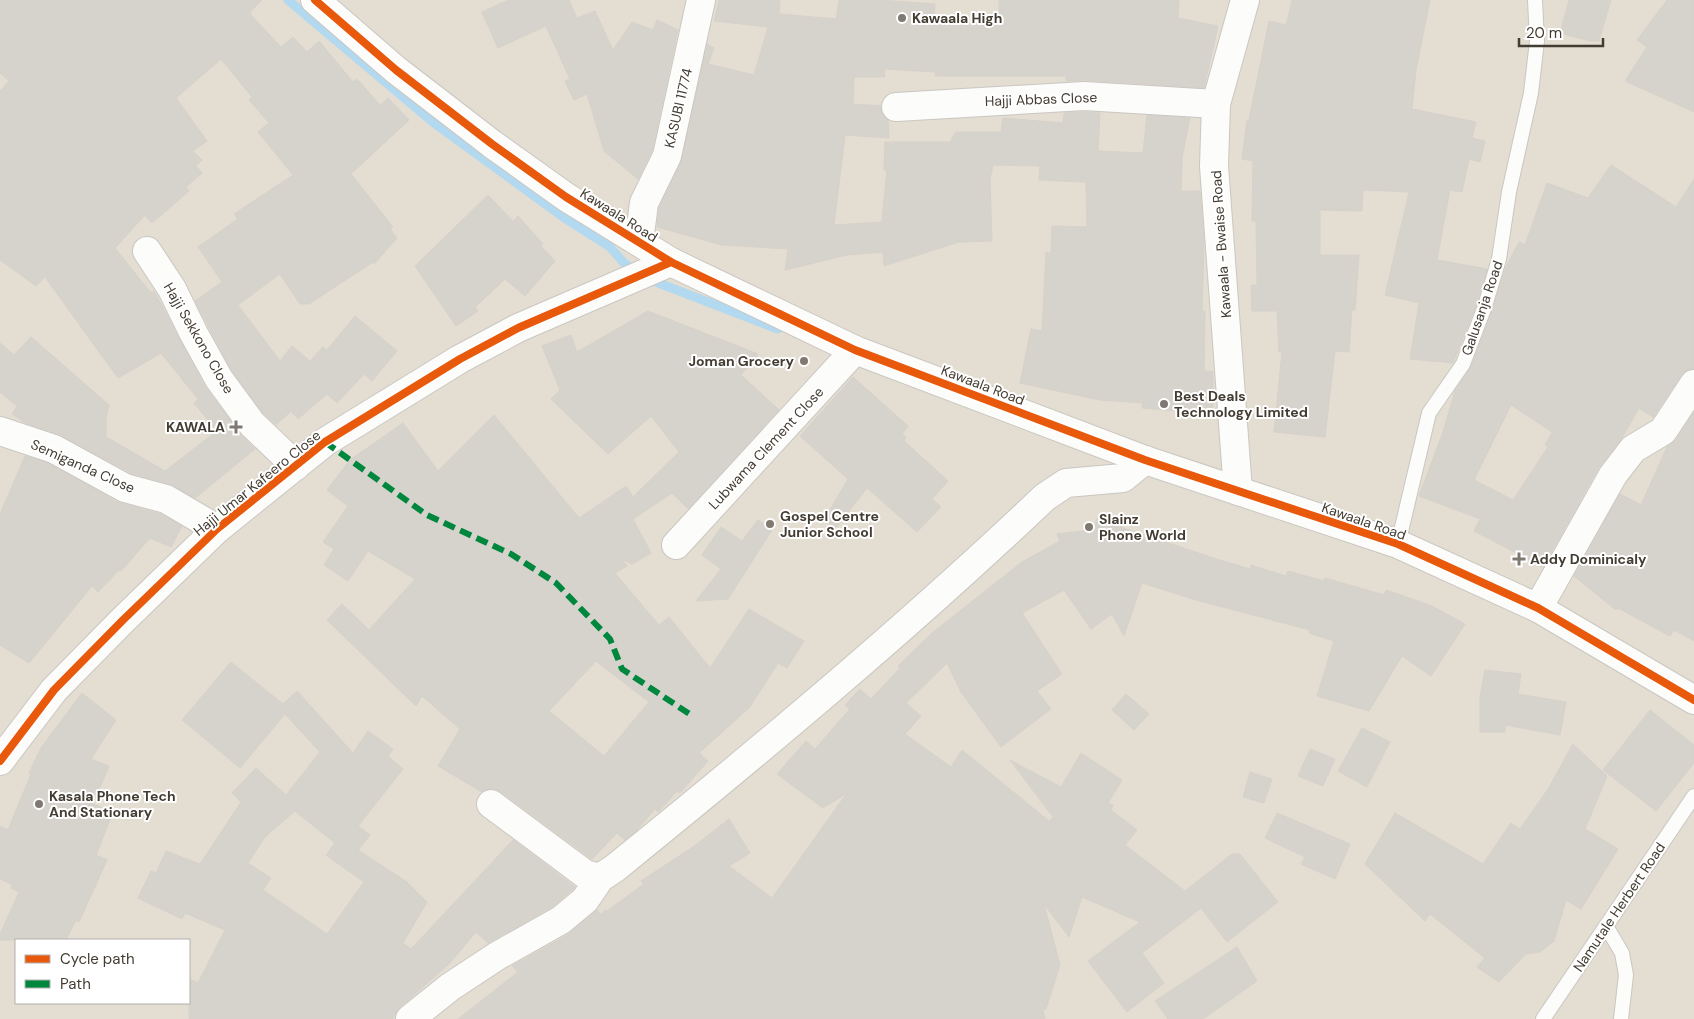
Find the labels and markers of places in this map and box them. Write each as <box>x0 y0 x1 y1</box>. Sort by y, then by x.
place label: Kawaala High <box>912 9 1002 27</box>
marker: Kawaala High <box>896 12 908 24</box>
place label: Joman Grocery <box>688 352 795 370</box>
marker: Joman Grocery <box>798 355 810 367</box>
place label: Best Deals Technology Limited <box>1174 387 1308 421</box>
marker: Best Deals Technology Limited <box>1158 398 1170 410</box>
place label: KAWALA <box>166 418 225 436</box>
marker: KAWALA <box>229 420 243 434</box>
place label: Gospel Centre Junior School <box>780 507 879 541</box>
place label: Slainz Phone World <box>1099 510 1186 544</box>
marker: Gospel Centre Junior School <box>764 518 776 530</box>
marker: Slainz Phone World <box>1083 521 1095 533</box>
place label: Addy Dominicaly <box>1530 550 1647 568</box>
marker: Addy Dominicaly <box>1512 552 1526 566</box>
place label: Kasala Phone Tech And Stationary <box>49 787 176 821</box>
marker: Kasala Phone Tech And Stationary <box>33 798 45 810</box>

